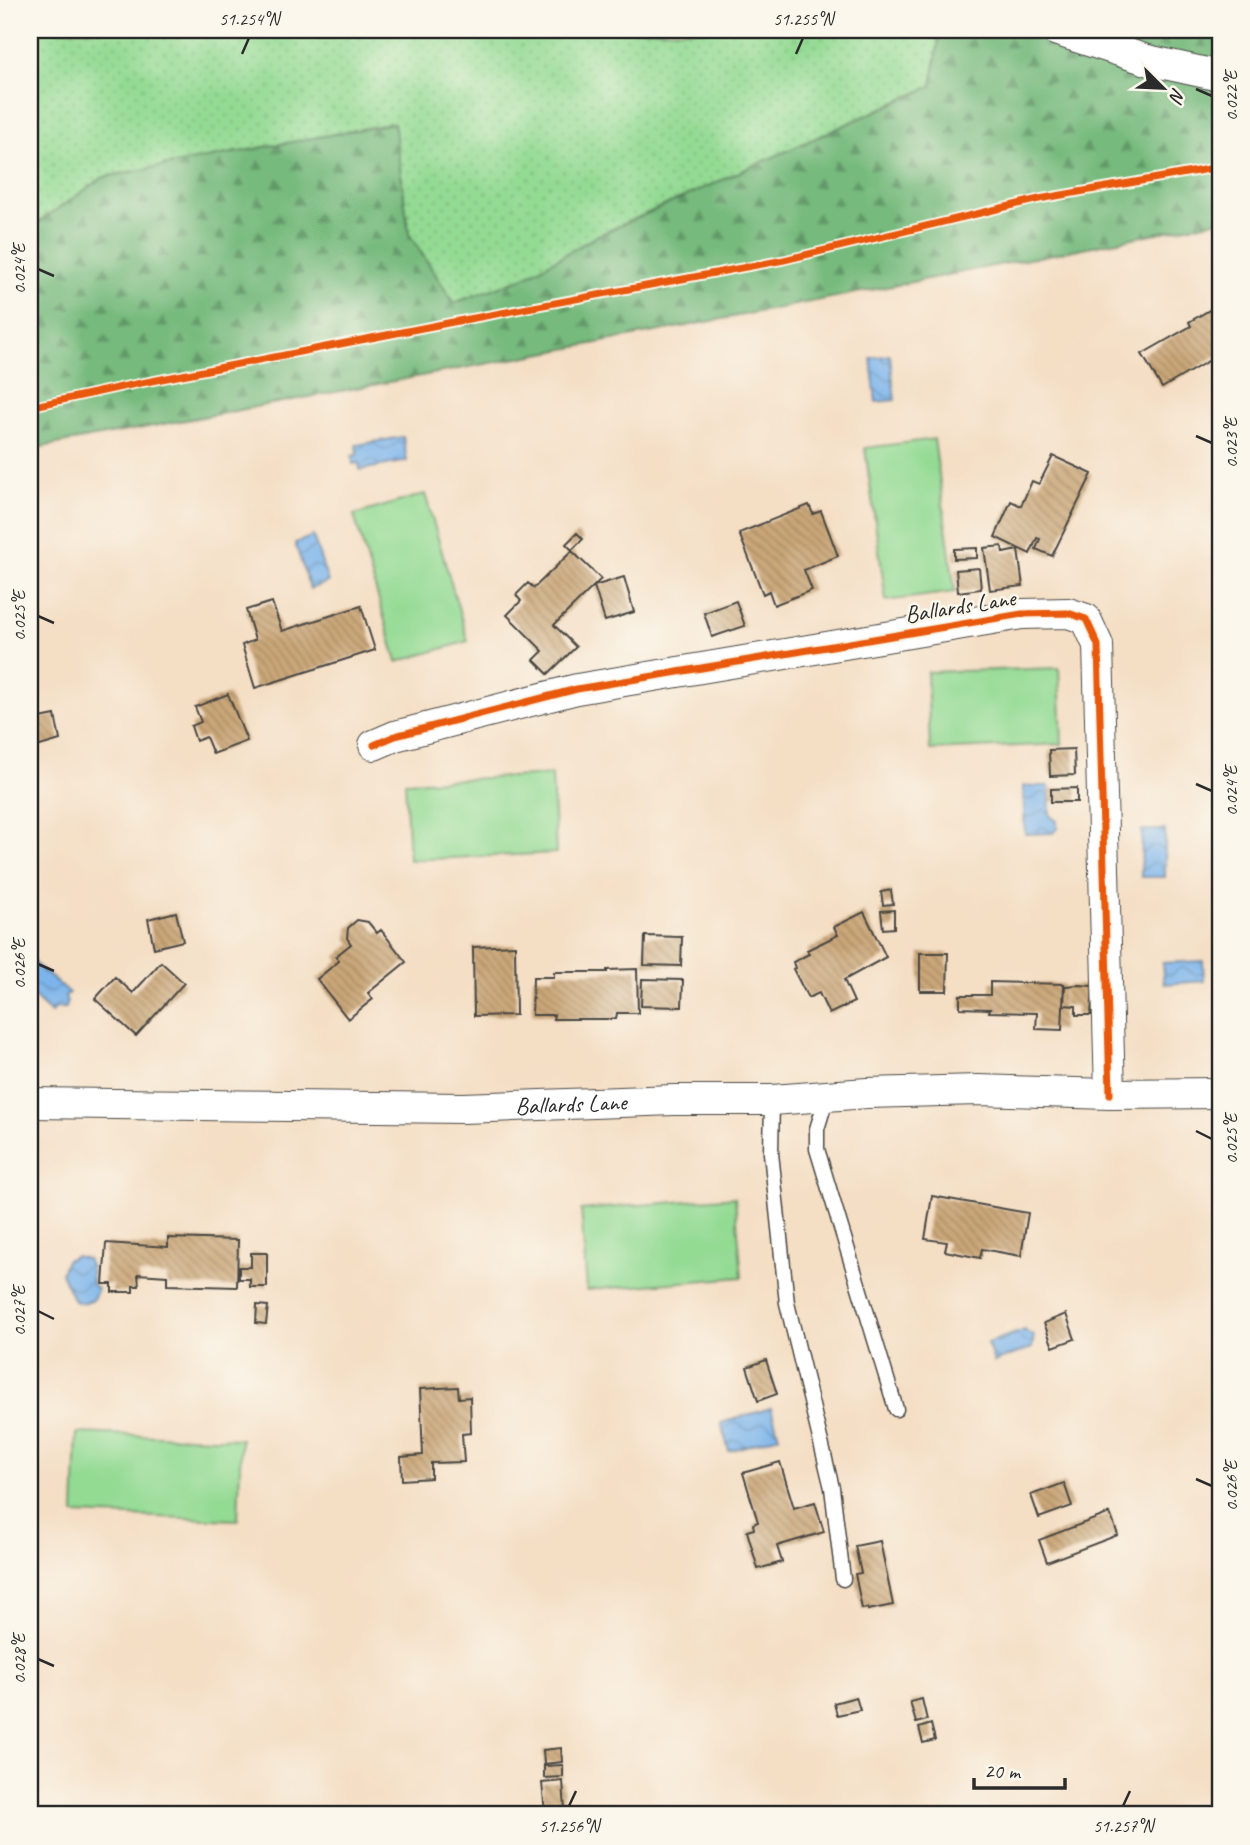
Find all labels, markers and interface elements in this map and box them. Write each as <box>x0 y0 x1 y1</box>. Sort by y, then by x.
text: 51.254°N <box>219 8 282 30</box>
text: 51.255°N <box>773 8 836 30</box>
north arrow <box>1128 52 1198 122</box>
text: 0.022°E <box>1220 68 1242 121</box>
text: N <box>1163 84 1191 108</box>
text: 0.024°E <box>8 241 30 294</box>
text: 0.023°E <box>1220 415 1242 468</box>
street label: Ballards Lane <box>903 582 1020 630</box>
text: 0.025°E <box>8 588 30 641</box>
text: 0.024°E <box>1220 763 1242 816</box>
text: 0.026°E <box>8 936 30 989</box>
street label: Ballards Lane <box>515 1087 629 1121</box>
text: 0.025°E <box>1220 1111 1242 1164</box>
text: 0.027°E <box>8 1283 30 1336</box>
text: 0.026°E <box>1220 1458 1242 1511</box>
text: 0.028°E <box>8 1631 30 1684</box>
scale bar <box>974 1747 1064 1791</box>
text: 20 m <box>984 1758 1022 1784</box>
text: 51.256°N <box>539 1815 602 1837</box>
text: 51.257°N <box>1093 1815 1156 1837</box>

